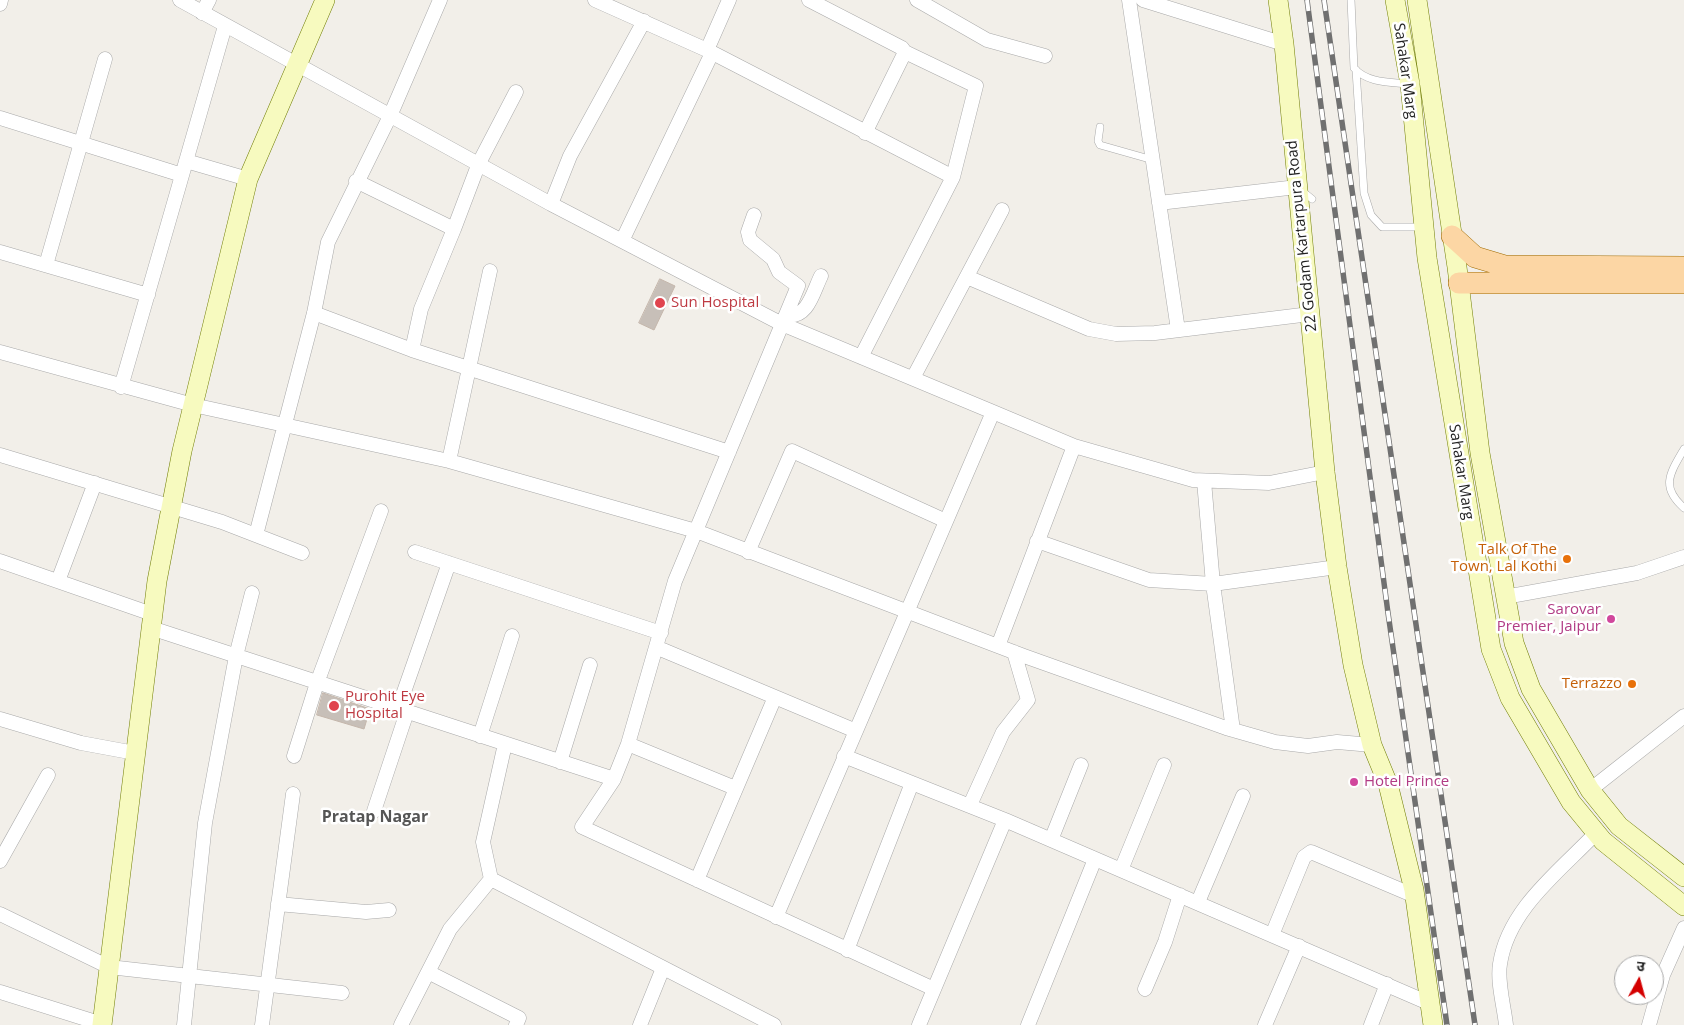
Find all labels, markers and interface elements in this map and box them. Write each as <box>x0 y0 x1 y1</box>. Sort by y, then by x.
street label: Sahakar Marg <box>1389 22 1421 120</box>
street label: 22 Godam Kartarpura Road <box>1283 139 1321 333</box>
place label: Sun Hospital <box>671 294 759 312</box>
marker: Sun Hospital <box>653 296 667 310</box>
street label: Sahakar Marg <box>1445 423 1477 521</box>
place label: Talk Of The Town, Lal Kothi <box>1451 541 1557 576</box>
marker: Talk Of The Town, Lal Kothi <box>1561 553 1573 565</box>
place label: Sarovar Premier, Jaipur <box>1497 601 1601 636</box>
marker: Sarovar Premier, Jaipur <box>1605 613 1617 625</box>
place label: Terrazzo <box>1562 675 1622 693</box>
marker: Terrazzo <box>1626 678 1638 690</box>
place label: Purohit Eye Hospital <box>345 688 425 723</box>
marker: Purohit Eye Hospital <box>327 699 341 713</box>
place label: Hotel Prince <box>1364 773 1449 791</box>
marker: Hotel Prince <box>1348 776 1360 788</box>
district label: Pratap Nagar <box>322 807 428 827</box>
north arrow <box>1614 955 1664 1005</box>
text: उ <box>1636 956 1646 976</box>

